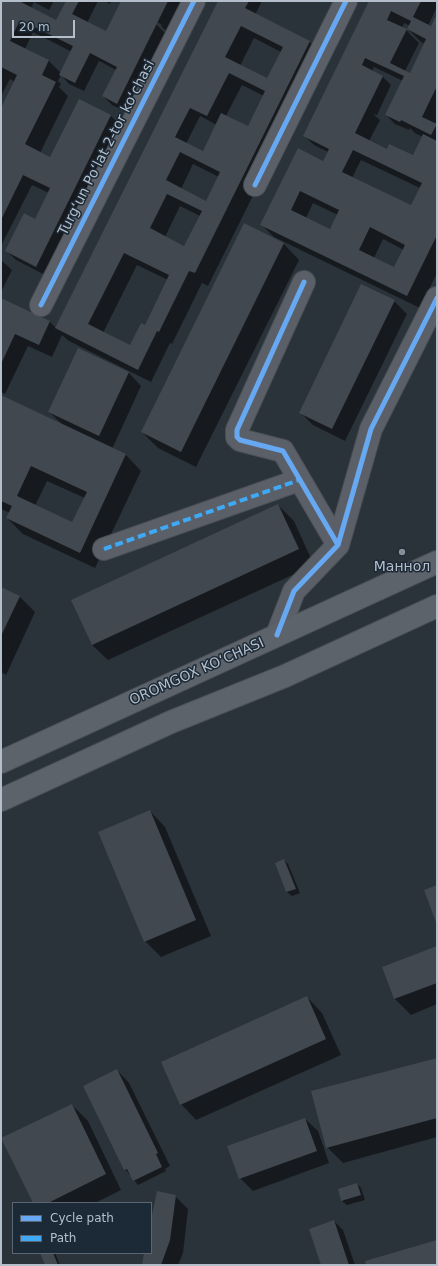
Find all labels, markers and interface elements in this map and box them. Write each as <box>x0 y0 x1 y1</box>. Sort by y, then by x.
scale bar <box>14 12 77 38</box>
text: 20 m <box>19 20 50 34</box>
street label: Turgʻun Poʻlat 2-tor koʻchasi <box>55 57 159 239</box>
marker: Маннол <box>397 547 407 557</box>
place label: Маннол <box>374 559 430 575</box>
street label: OROMGOX KO‘CHASI <box>127 635 267 709</box>
legend <box>12 1202 152 1254</box>
text: Cycle path <box>50 1211 114 1225</box>
text: Path <box>50 1231 76 1245</box>

